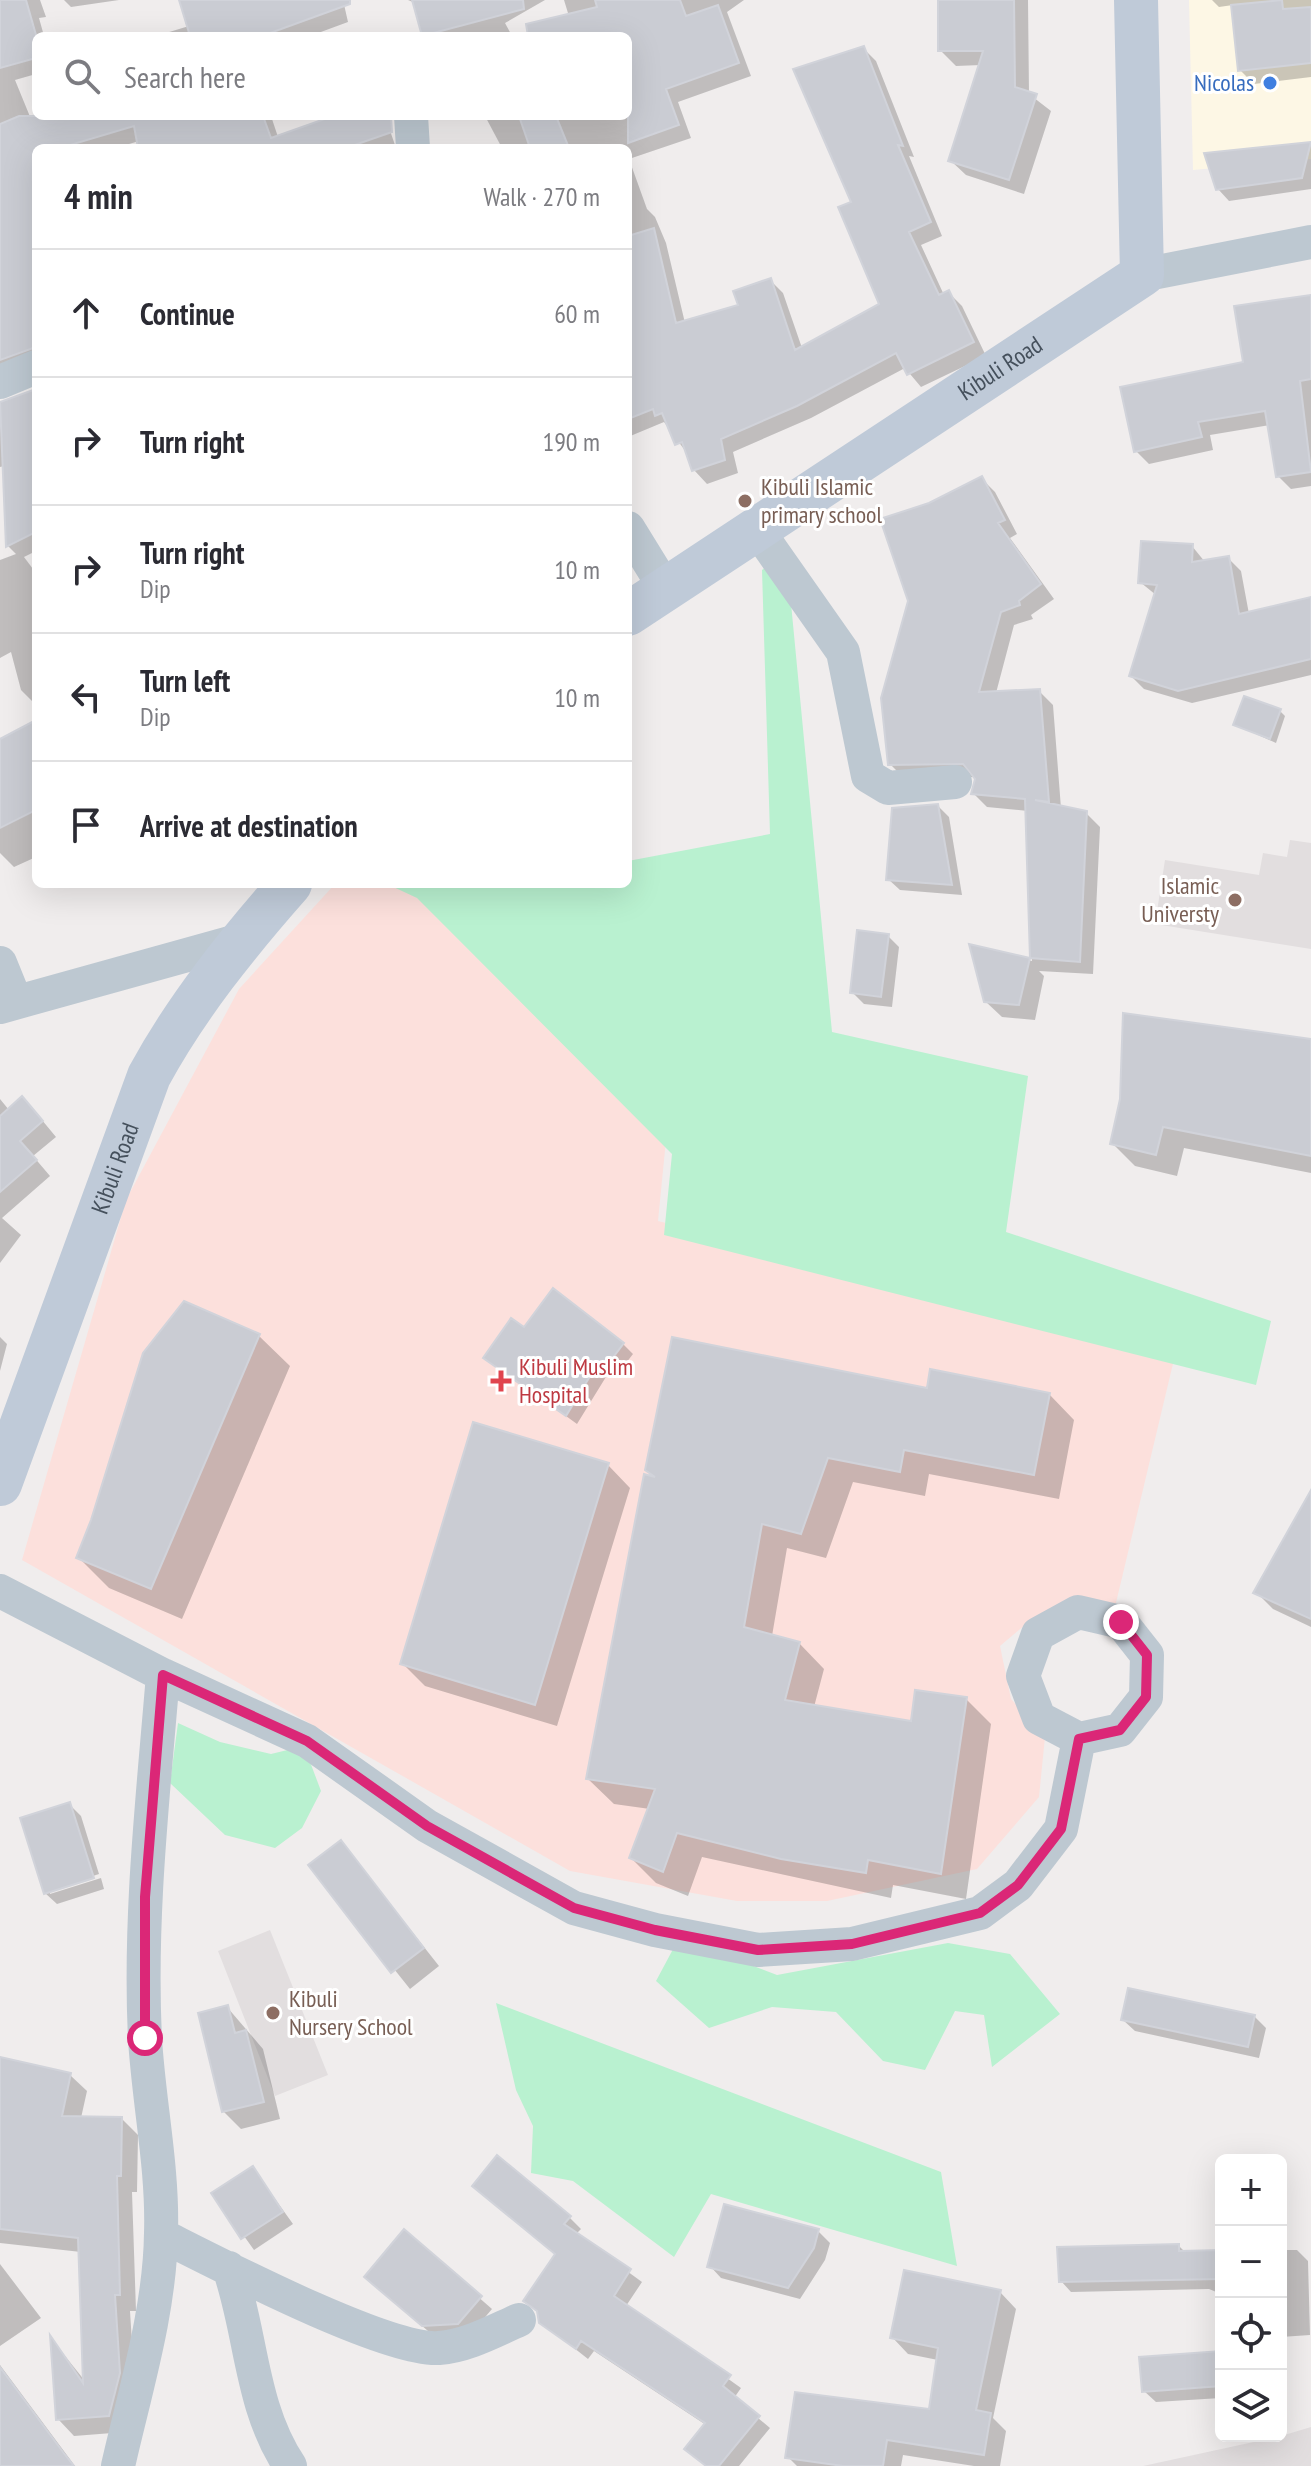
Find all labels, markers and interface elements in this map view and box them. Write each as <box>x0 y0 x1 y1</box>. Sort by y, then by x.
search box <box>32 32 632 120</box>
icon: search <box>60 54 104 98</box>
text: Search here <box>124 57 246 96</box>
place label: Nicolas <box>1194 67 1254 98</box>
marker: Nicolas <box>1261 74 1279 92</box>
text: 4 min <box>64 174 133 218</box>
text: Walk · 270 m <box>483 180 600 213</box>
icon: ahead <box>64 291 108 335</box>
text: Continue <box>140 294 235 333</box>
text: 60 m <box>554 297 600 330</box>
street label: Kibuli Road <box>952 329 1048 407</box>
icon: right <box>64 419 108 463</box>
text: Turn right <box>140 422 244 461</box>
text: 190 m <box>542 425 600 458</box>
place label: Kibuli Islamic primary school <box>761 471 882 530</box>
marker: Kibuli Islamic primary school <box>736 492 754 510</box>
text: Turn right <box>140 533 244 572</box>
icon: right <box>64 547 108 591</box>
text: 10 m <box>554 553 600 586</box>
text: Dip <box>140 572 171 605</box>
text: Turn left <box>140 661 230 700</box>
icon: left <box>64 675 108 719</box>
text: 10 m <box>554 681 600 714</box>
text: Dip <box>140 700 171 733</box>
icon: arrive <box>64 803 108 847</box>
text: Arrive at destination <box>140 806 358 845</box>
place label: Islamic Universty <box>1141 870 1219 929</box>
marker: Islamic Universty <box>1226 891 1244 909</box>
street label: Kibuli Road <box>84 1118 146 1218</box>
place label: Kibuli Muslim Hospital <box>519 1351 633 1410</box>
marker: Kibuli Muslim Hospital <box>490 1370 512 1392</box>
route end <box>1103 1604 1139 1640</box>
place label: Kibuli Nursery School <box>289 1983 413 2042</box>
marker: Kibuli Nursery School <box>264 2004 282 2022</box>
route start <box>127 2020 163 2056</box>
map controls <box>1215 2154 1287 2442</box>
button: + <box>1215 2154 1287 2226</box>
button: − <box>1215 2226 1287 2298</box>
button: locate <box>1215 2298 1287 2370</box>
button: layers <box>1215 2370 1287 2442</box>

